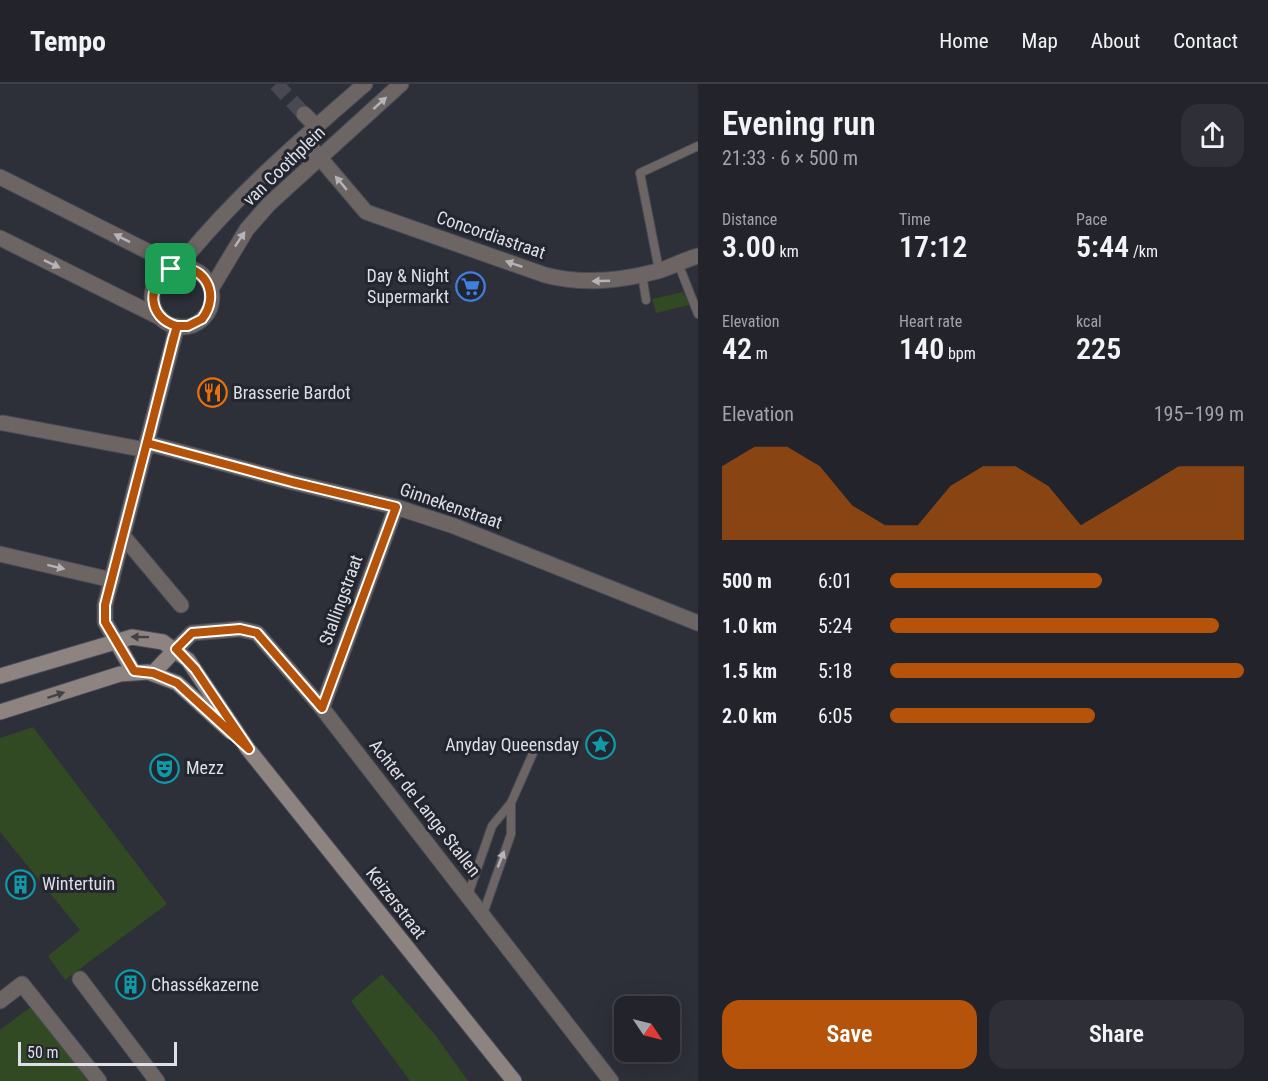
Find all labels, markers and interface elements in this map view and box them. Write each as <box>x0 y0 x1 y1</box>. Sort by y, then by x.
text: Tempo <box>30 25 106 58</box>
text: Home <box>939 29 989 53</box>
text: Map <box>1022 29 1058 53</box>
text: About <box>1091 29 1140 53</box>
text: Contact <box>1173 29 1238 53</box>
one-way arrow <box>372 97 387 110</box>
text: Evening run <box>722 104 876 143</box>
button: share <box>1181 104 1244 167</box>
street label: van Coothplein <box>238 121 329 210</box>
text: 21:33 · 6 × 500 m <box>722 146 858 170</box>
one-way arrow <box>335 176 348 191</box>
street label: Concordiastraat <box>434 206 548 263</box>
text: Distance <box>722 210 777 229</box>
text: Time <box>899 210 931 229</box>
text: Pace <box>1076 210 1107 229</box>
text: 3.00 <box>722 229 776 264</box>
text: 17:12 <box>899 229 967 264</box>
text: 5:44 <box>1076 229 1129 264</box>
one-way arrow <box>235 231 246 247</box>
one-way arrow <box>113 233 130 243</box>
text: km <box>776 242 799 261</box>
text: /km <box>1129 242 1158 261</box>
pin <box>145 243 196 294</box>
icon: arrive <box>154 252 187 285</box>
one-way arrow <box>505 258 523 268</box>
one-way arrow <box>44 259 61 269</box>
place label: Day & Night Supermarkt <box>367 265 449 307</box>
supermarket icon: Day & Night Supermarkt <box>454 270 486 302</box>
one-way arrow <box>592 276 611 285</box>
text: Elevation <box>722 312 780 331</box>
text: Heart rate <box>899 312 962 331</box>
text: kcal <box>1076 312 1102 331</box>
text: 42 <box>722 331 752 366</box>
text: 140 <box>899 331 944 366</box>
text: 225 <box>1076 331 1121 366</box>
text: m <box>752 344 768 363</box>
text: bpm <box>944 344 976 363</box>
restaurant icon: Brasserie Bardot <box>196 377 228 409</box>
place label: Brasserie Bardot <box>233 382 351 403</box>
text: Elevation <box>722 402 794 426</box>
text: 195–199 m <box>1154 402 1244 426</box>
street label: Ginnekenstraat <box>397 478 505 533</box>
street label: Stallingstraat <box>315 552 367 648</box>
one-way arrow <box>47 563 65 573</box>
text: 500 m <box>722 569 772 593</box>
text: 6:01 <box>818 569 852 593</box>
text: 1.0 km <box>722 614 777 638</box>
text: 5:24 <box>818 614 852 638</box>
one-way arrow <box>130 632 149 642</box>
text: 1.5 km <box>722 659 777 683</box>
text: 5:18 <box>818 659 852 683</box>
one-way arrow <box>47 689 65 699</box>
text: 2.0 km <box>722 704 777 728</box>
text: 6:05 <box>818 704 852 728</box>
place icon: Anyday Queensday <box>584 729 616 761</box>
place label: Anyday Queensday <box>445 734 579 755</box>
street label: Achter de Lange Stallen <box>365 735 485 880</box>
theatre icon: Mezz <box>149 752 181 784</box>
place label: Mezz <box>186 757 224 778</box>
one-way arrow <box>497 850 507 868</box>
street label: Keizerstraat <box>362 863 431 943</box>
building icon: Wintertuin <box>5 868 37 900</box>
place label: Wintertuin <box>42 873 115 894</box>
building icon: Chassékazerne <box>114 969 146 1001</box>
place label: Chassékazerne <box>151 974 259 995</box>
north arrow <box>614 996 680 1062</box>
map controls <box>614 996 680 1062</box>
button: Save <box>722 1000 977 1069</box>
button: Share <box>989 1000 1244 1069</box>
scale bar <box>18 1039 177 1066</box>
text: 50 m <box>27 1043 59 1062</box>

